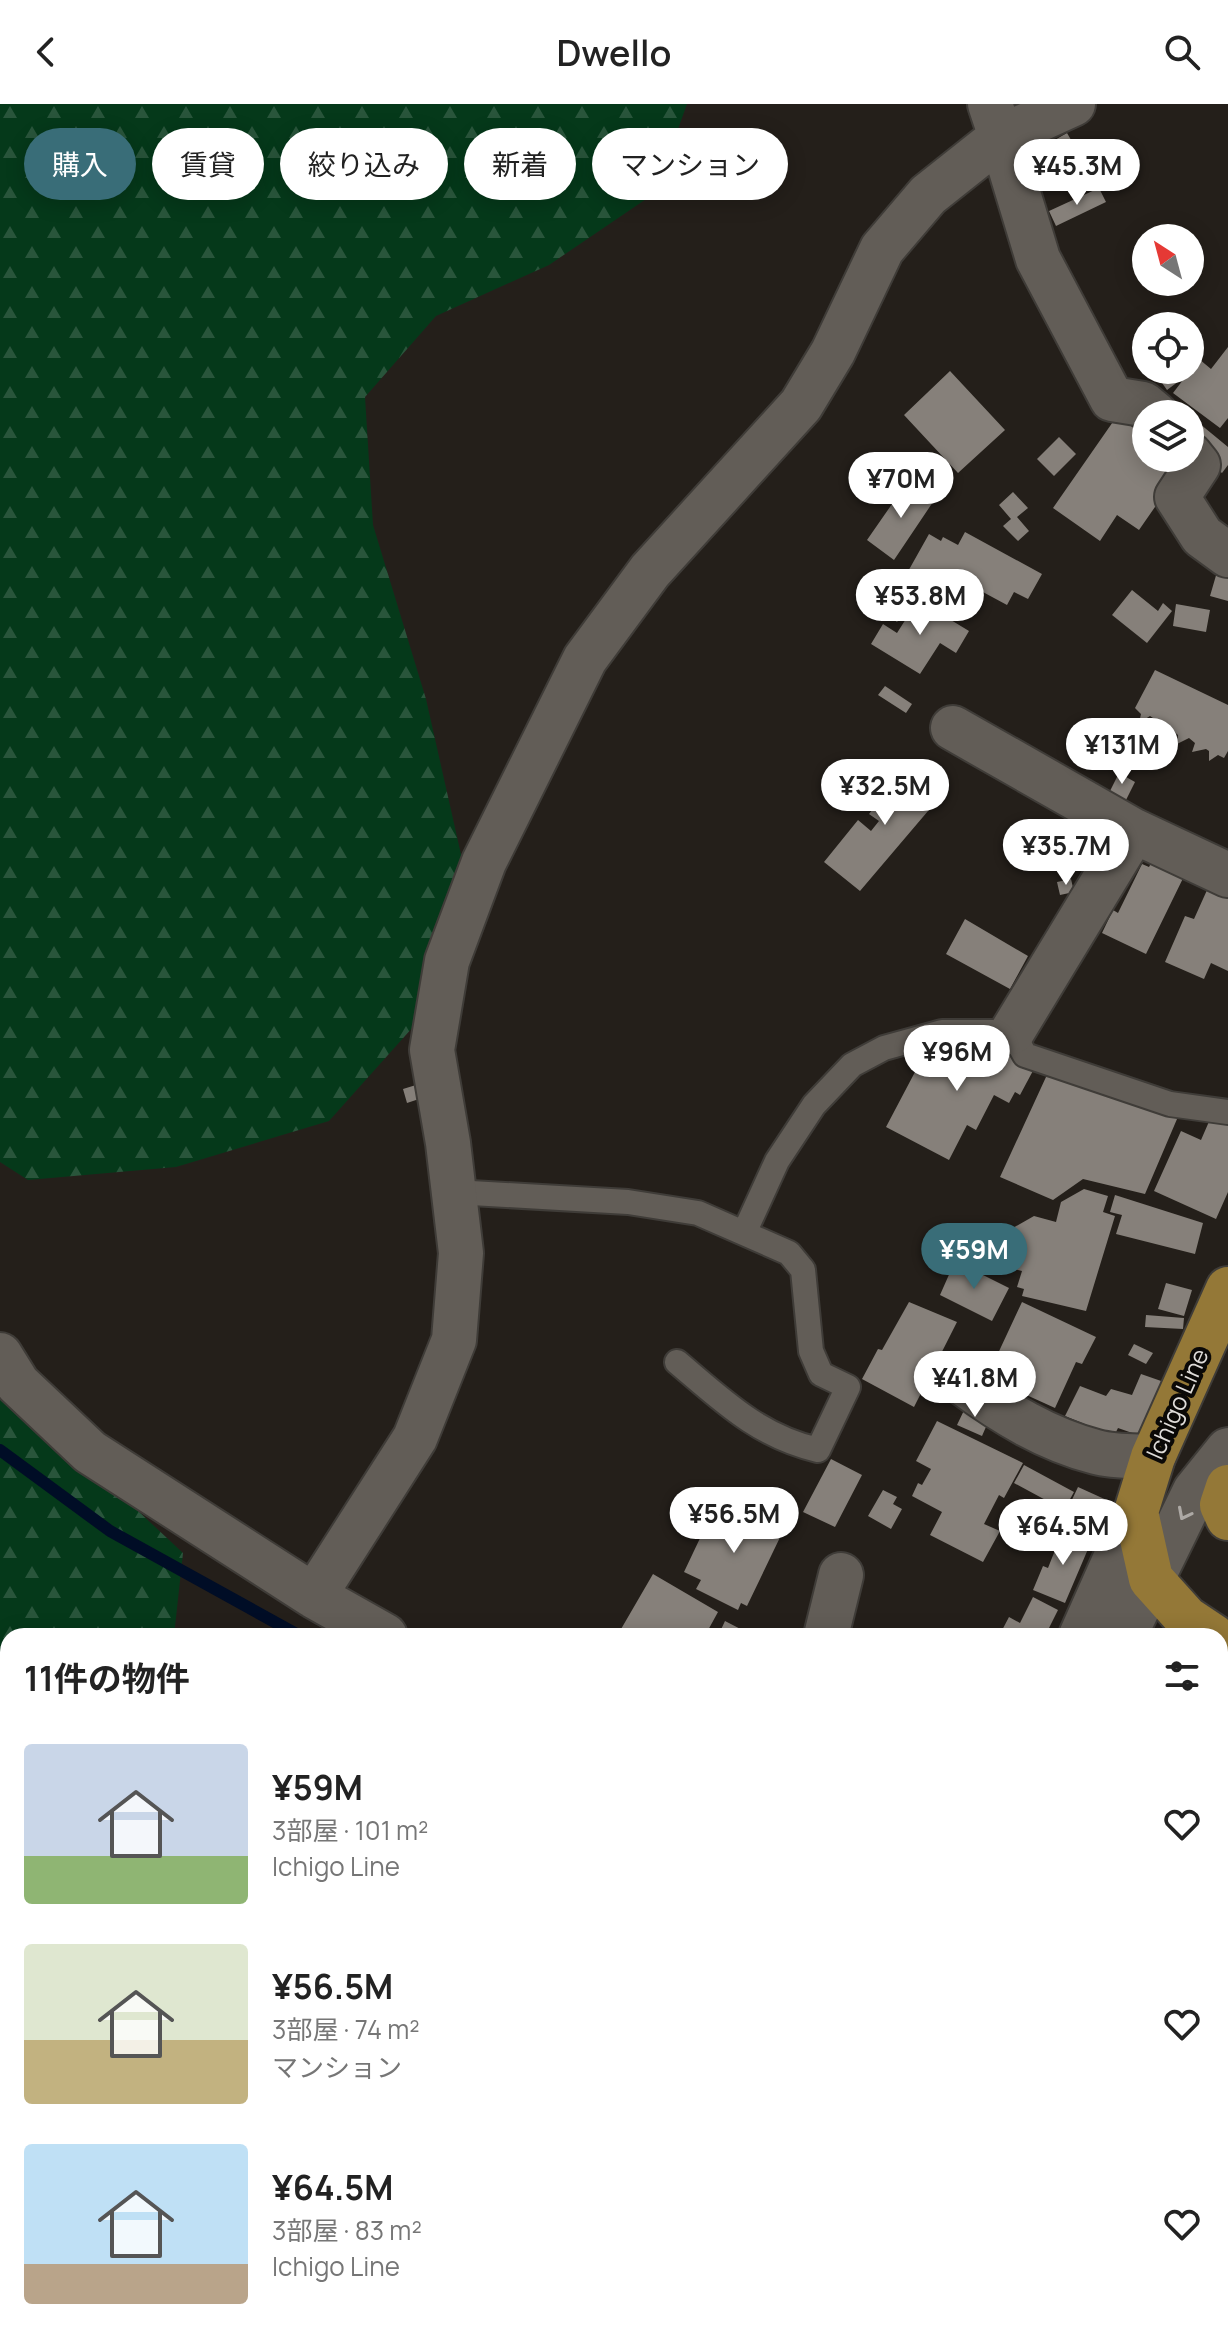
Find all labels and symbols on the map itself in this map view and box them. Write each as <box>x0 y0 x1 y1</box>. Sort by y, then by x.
pin: ¥45.3M <box>1012 139 1142 207</box>
north arrow <box>1132 224 1204 296</box>
pin: ¥70M <box>854 452 948 520</box>
pin: ¥53.8M <box>855 569 985 637</box>
pin: ¥131M <box>1066 718 1178 786</box>
pin: ¥32.5M <box>820 759 950 827</box>
pin: ¥35.7M <box>1001 819 1131 887</box>
pin: ¥96M <box>910 1025 1004 1093</box>
pin: ¥59M <box>927 1223 1021 1291</box>
street label: Ichigo Line <box>1138 1343 1216 1464</box>
pin: ¥41.8M <box>910 1351 1040 1419</box>
pin: ¥56.5M <box>669 1487 799 1555</box>
pin: ¥64.5M <box>998 1499 1128 1567</box>
one-way arrow <box>1178 1505 1194 1520</box>

